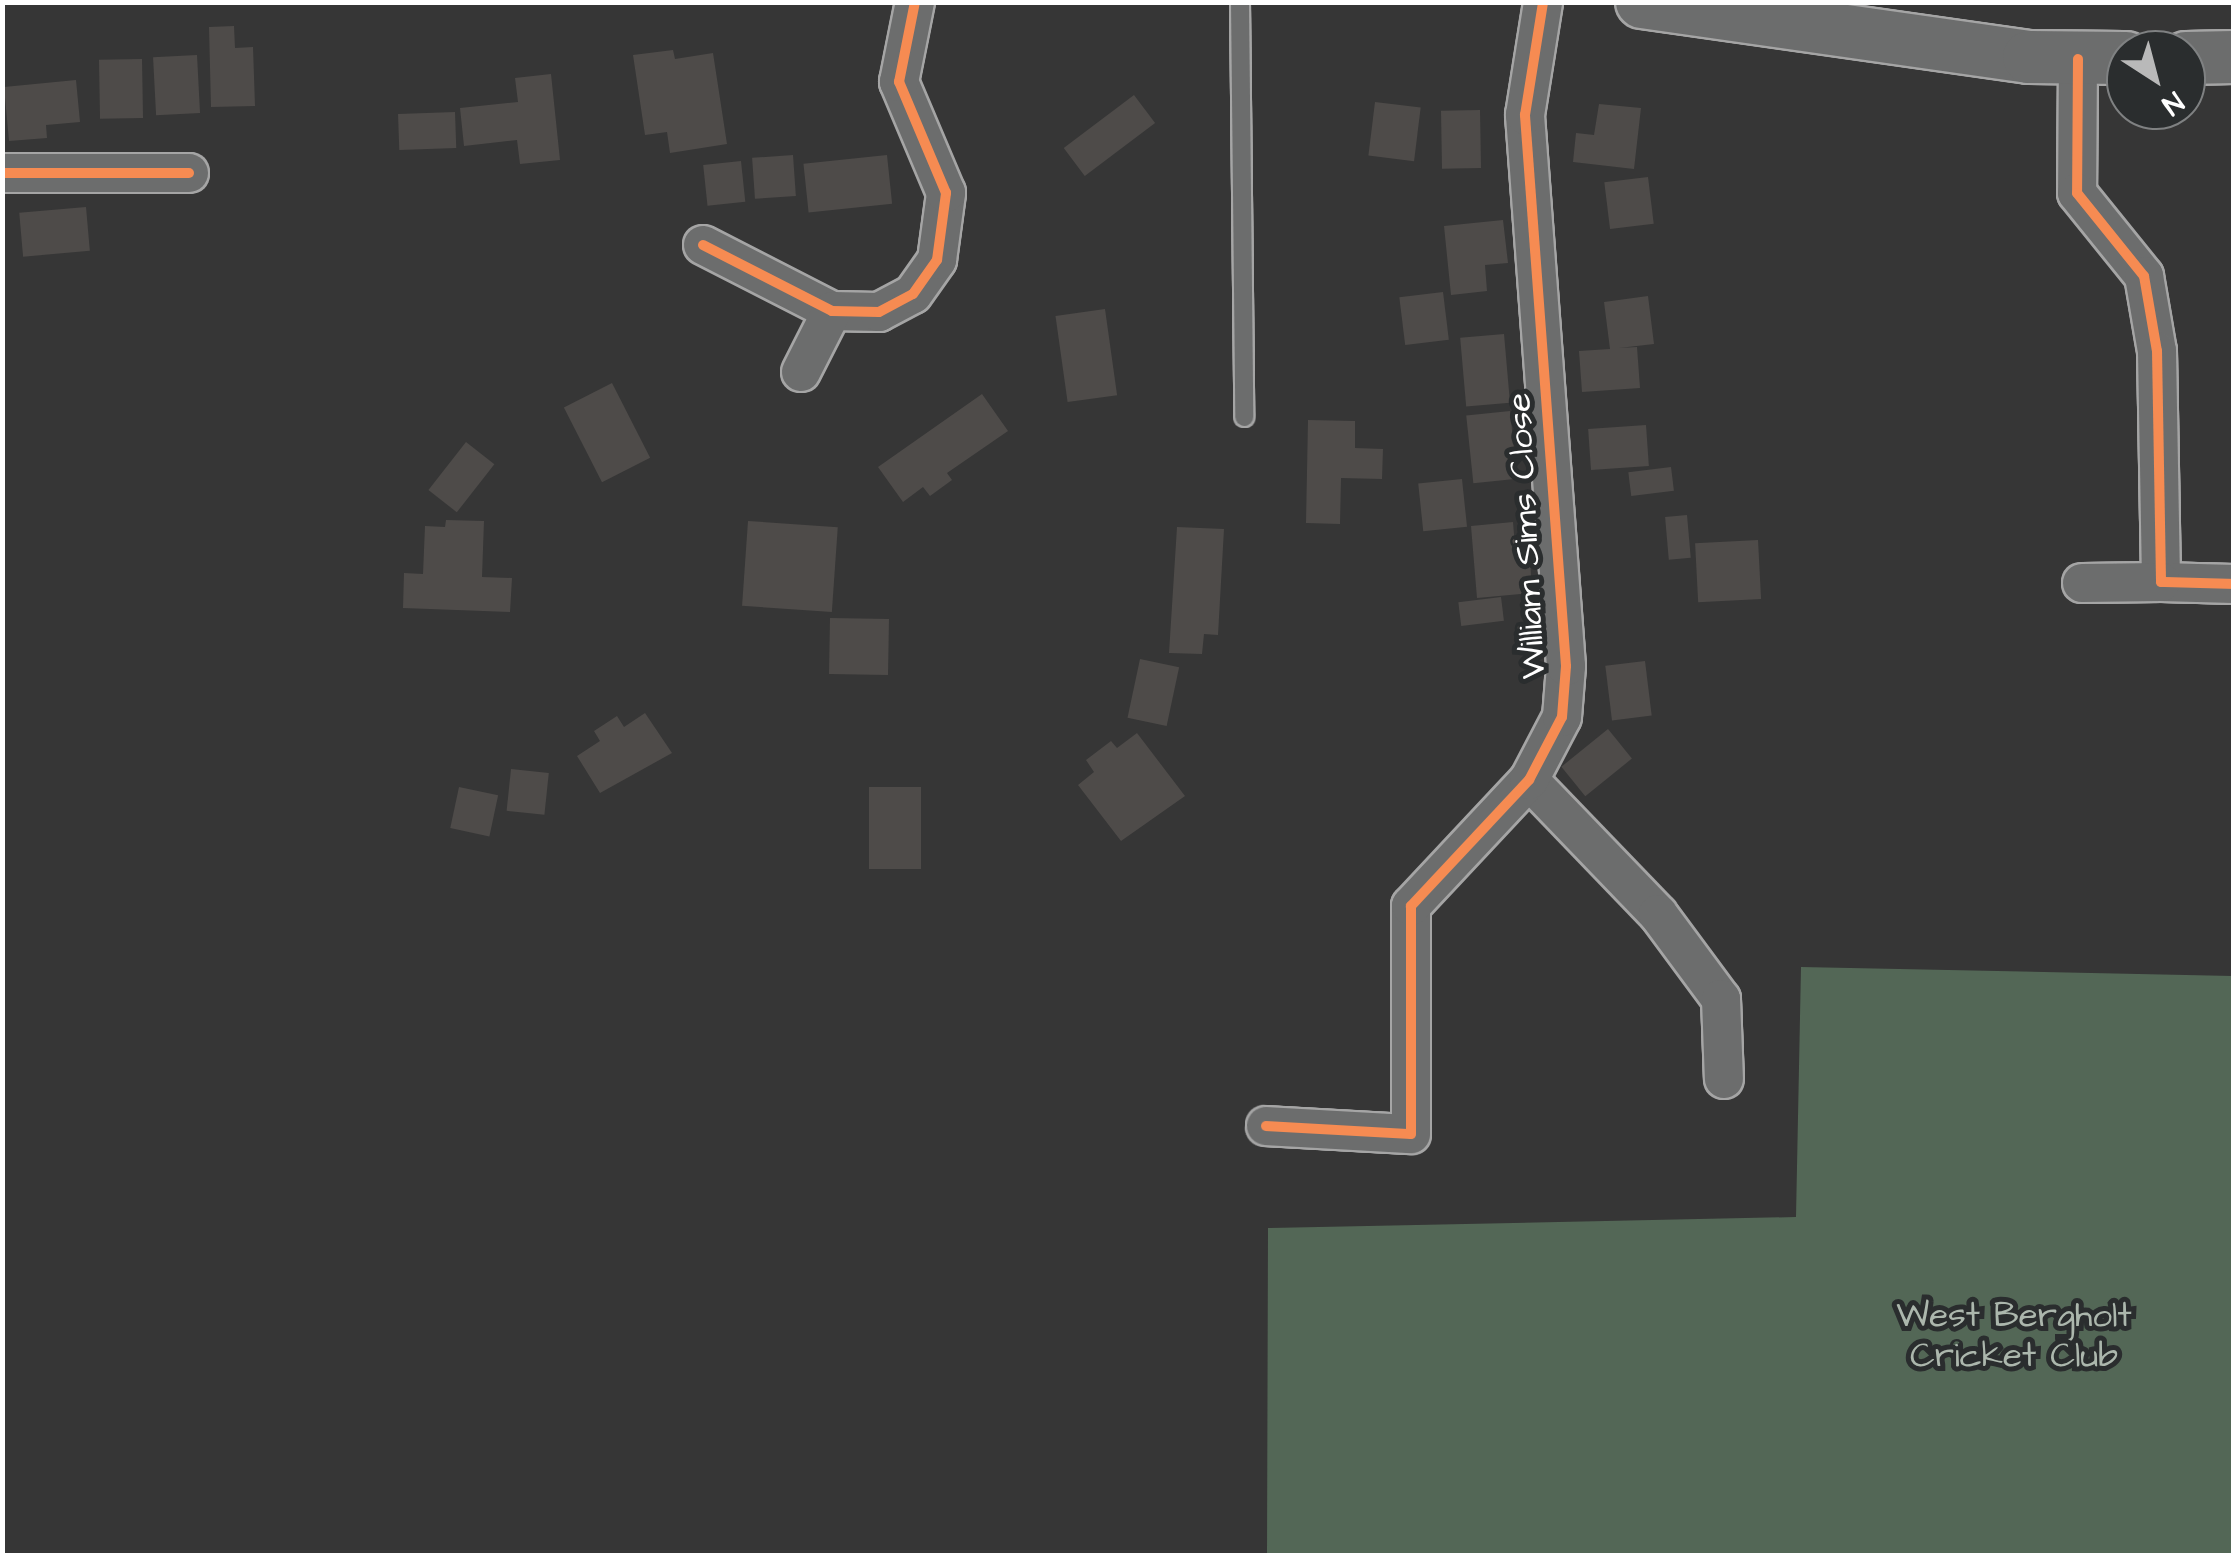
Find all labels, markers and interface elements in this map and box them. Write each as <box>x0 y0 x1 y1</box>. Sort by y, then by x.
north arrow <box>2106 30 2206 130</box>
text: N <box>2154 82 2191 124</box>
street label: William Sims Close <box>1499 392 1555 680</box>
park label: West Bergholt Cricket Club <box>1896 1295 2132 1377</box>

